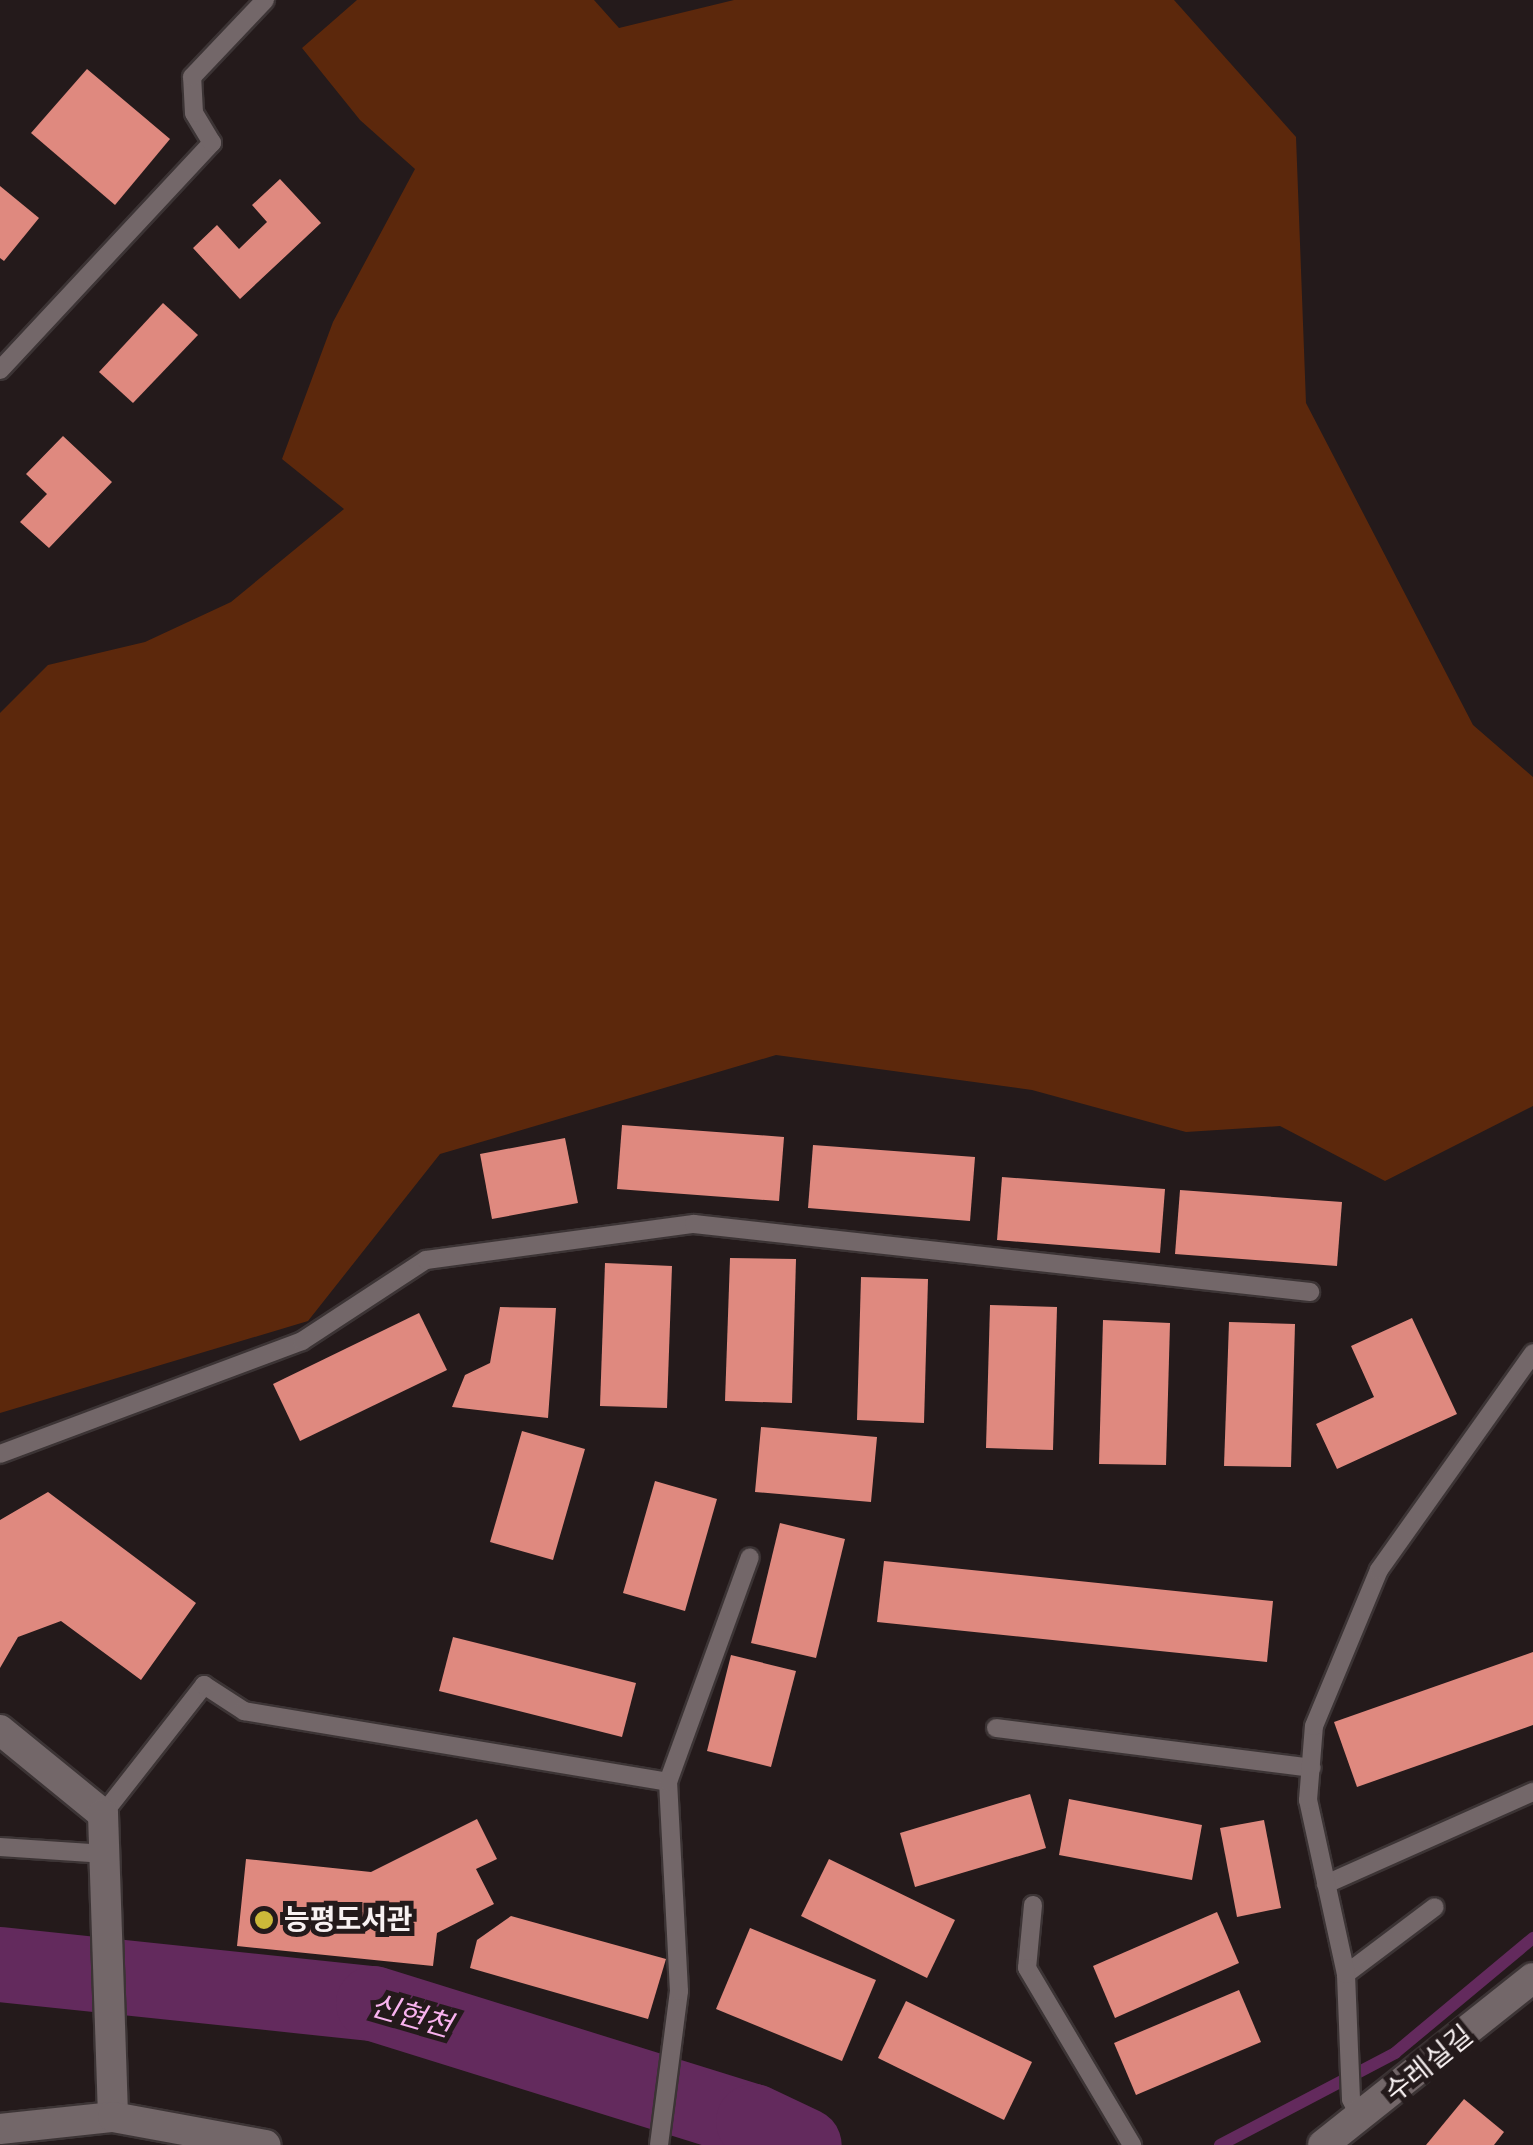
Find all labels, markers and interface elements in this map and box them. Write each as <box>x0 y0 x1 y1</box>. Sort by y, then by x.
place label: 능평도서관 <box>284 1903 413 1937</box>
marker: 능평도서관 <box>253 1909 275 1931</box>
water label: 신현천 <box>366 1987 456 2045</box>
street label: 수레실길 <box>1378 2019 1480 2109</box>

